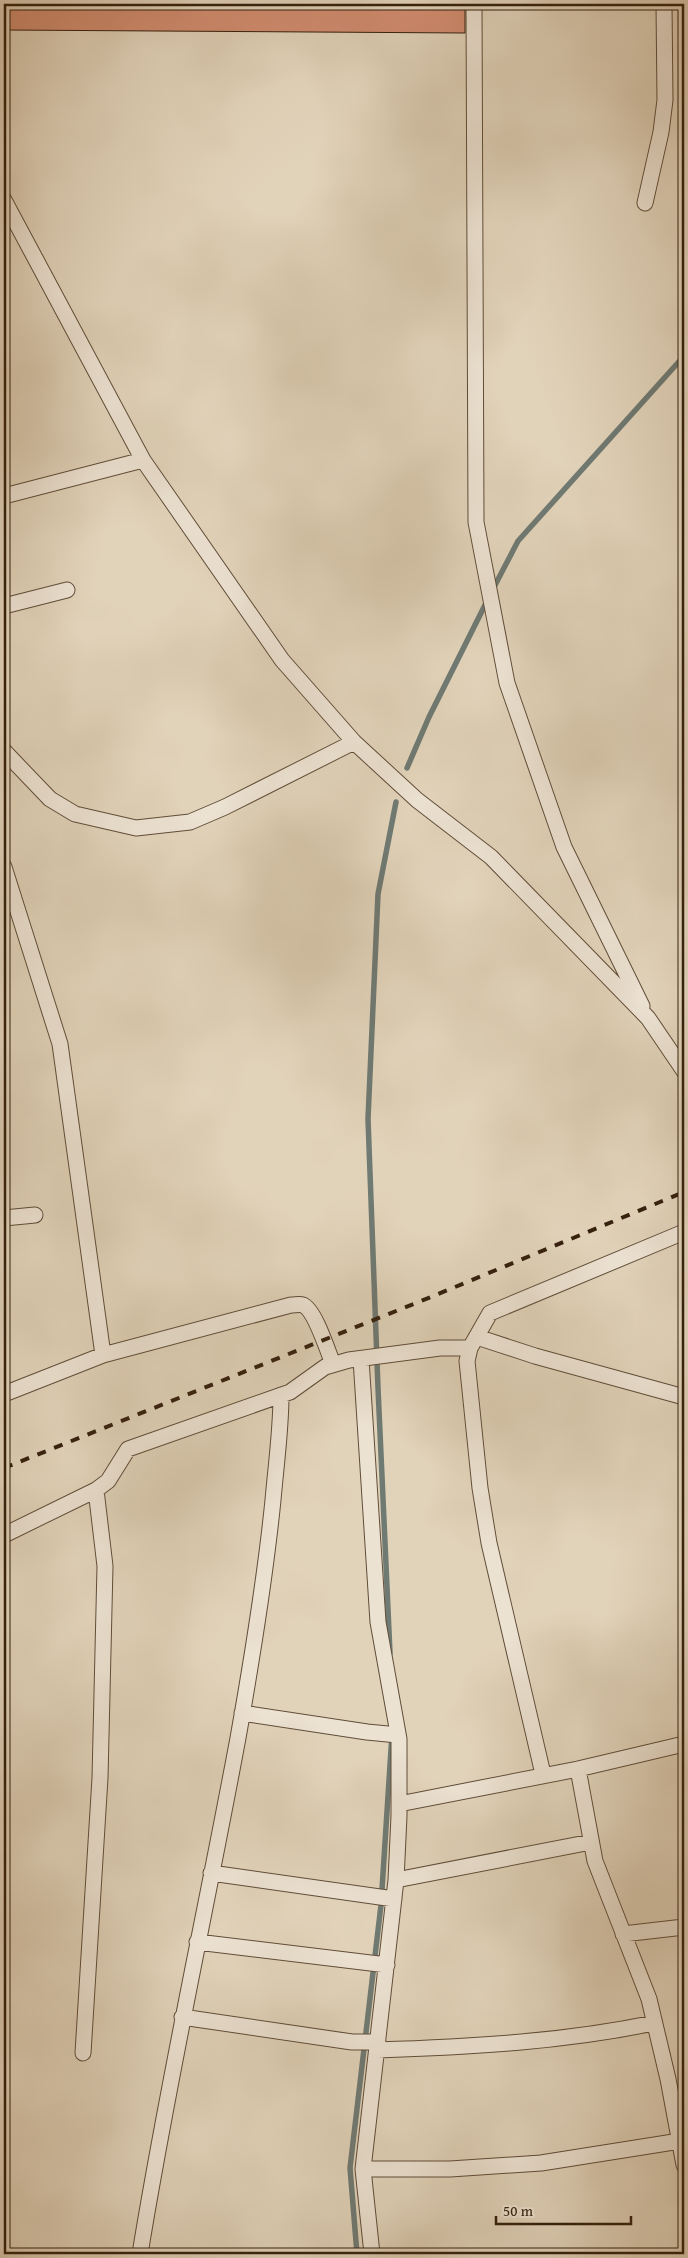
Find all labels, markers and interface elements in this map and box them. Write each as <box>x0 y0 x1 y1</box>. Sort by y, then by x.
scale bar <box>496 2193 630 2225</box>
text: 50 m <box>503 2200 534 2221</box>

